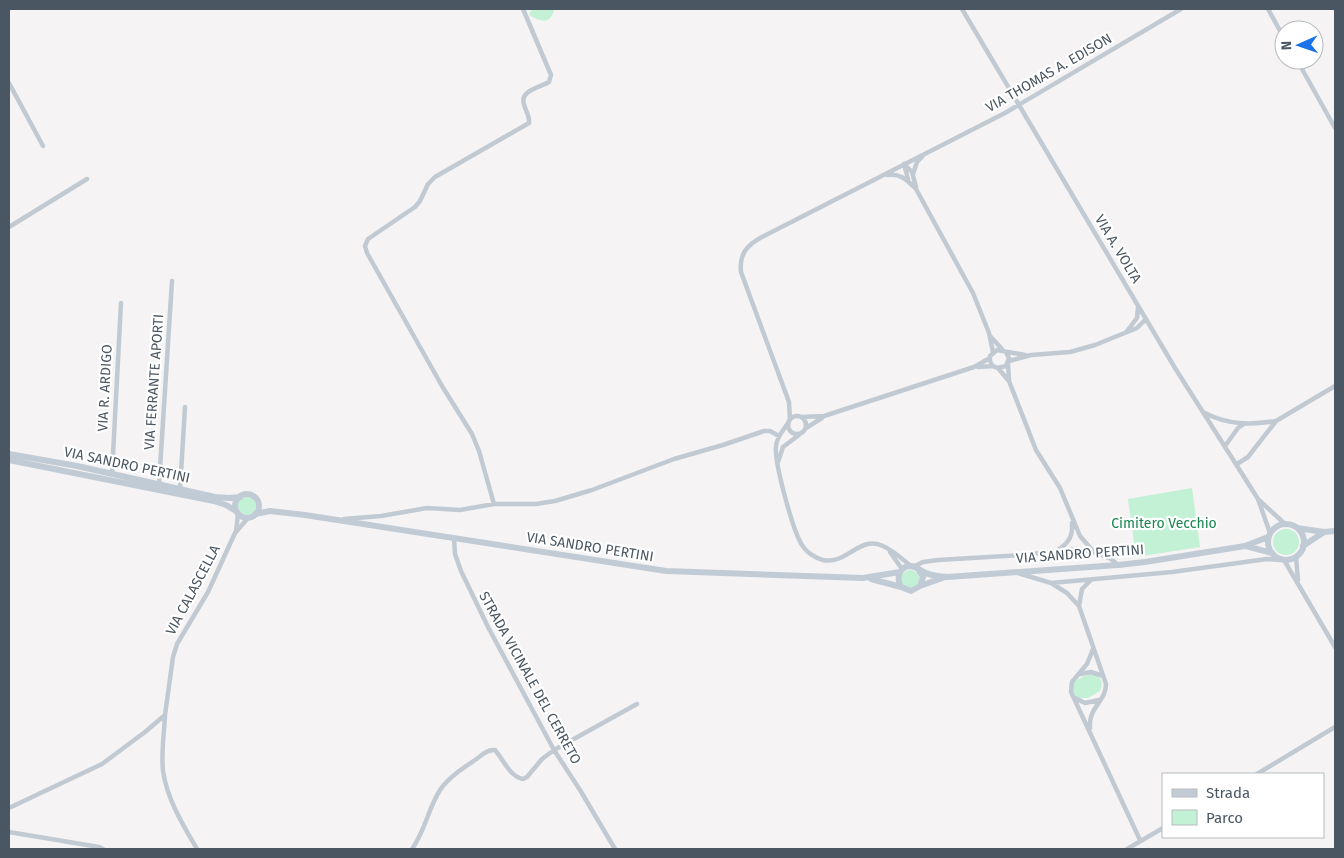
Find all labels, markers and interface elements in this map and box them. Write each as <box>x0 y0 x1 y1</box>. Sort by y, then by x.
north arrow <box>1274 20 1324 70</box>
street label: VIA THOMAS A. EDISON <box>983 30 1115 116</box>
text: N <box>1278 40 1295 50</box>
street label: VIA A. VOLTA <box>1091 212 1145 286</box>
street label: VIA FERRANTE APORTI <box>141 313 167 451</box>
street label: VIA R. ARDIGO <box>94 344 116 432</box>
street label: VIA SANDRO PERTINI <box>62 443 192 487</box>
park label: Cimitero Vecchio <box>1111 515 1217 532</box>
street label: VIA SANDRO PERTINI <box>525 529 655 565</box>
street label: VIA SANDRO PERTINI <box>1015 541 1145 567</box>
street label: VIA CALASCELLA <box>162 542 224 638</box>
street label: STRADA VICINALE DEL CERRETO <box>475 589 585 767</box>
legend <box>1162 773 1324 838</box>
text: Strada <box>1206 784 1250 802</box>
text: Parco <box>1206 809 1243 827</box>

